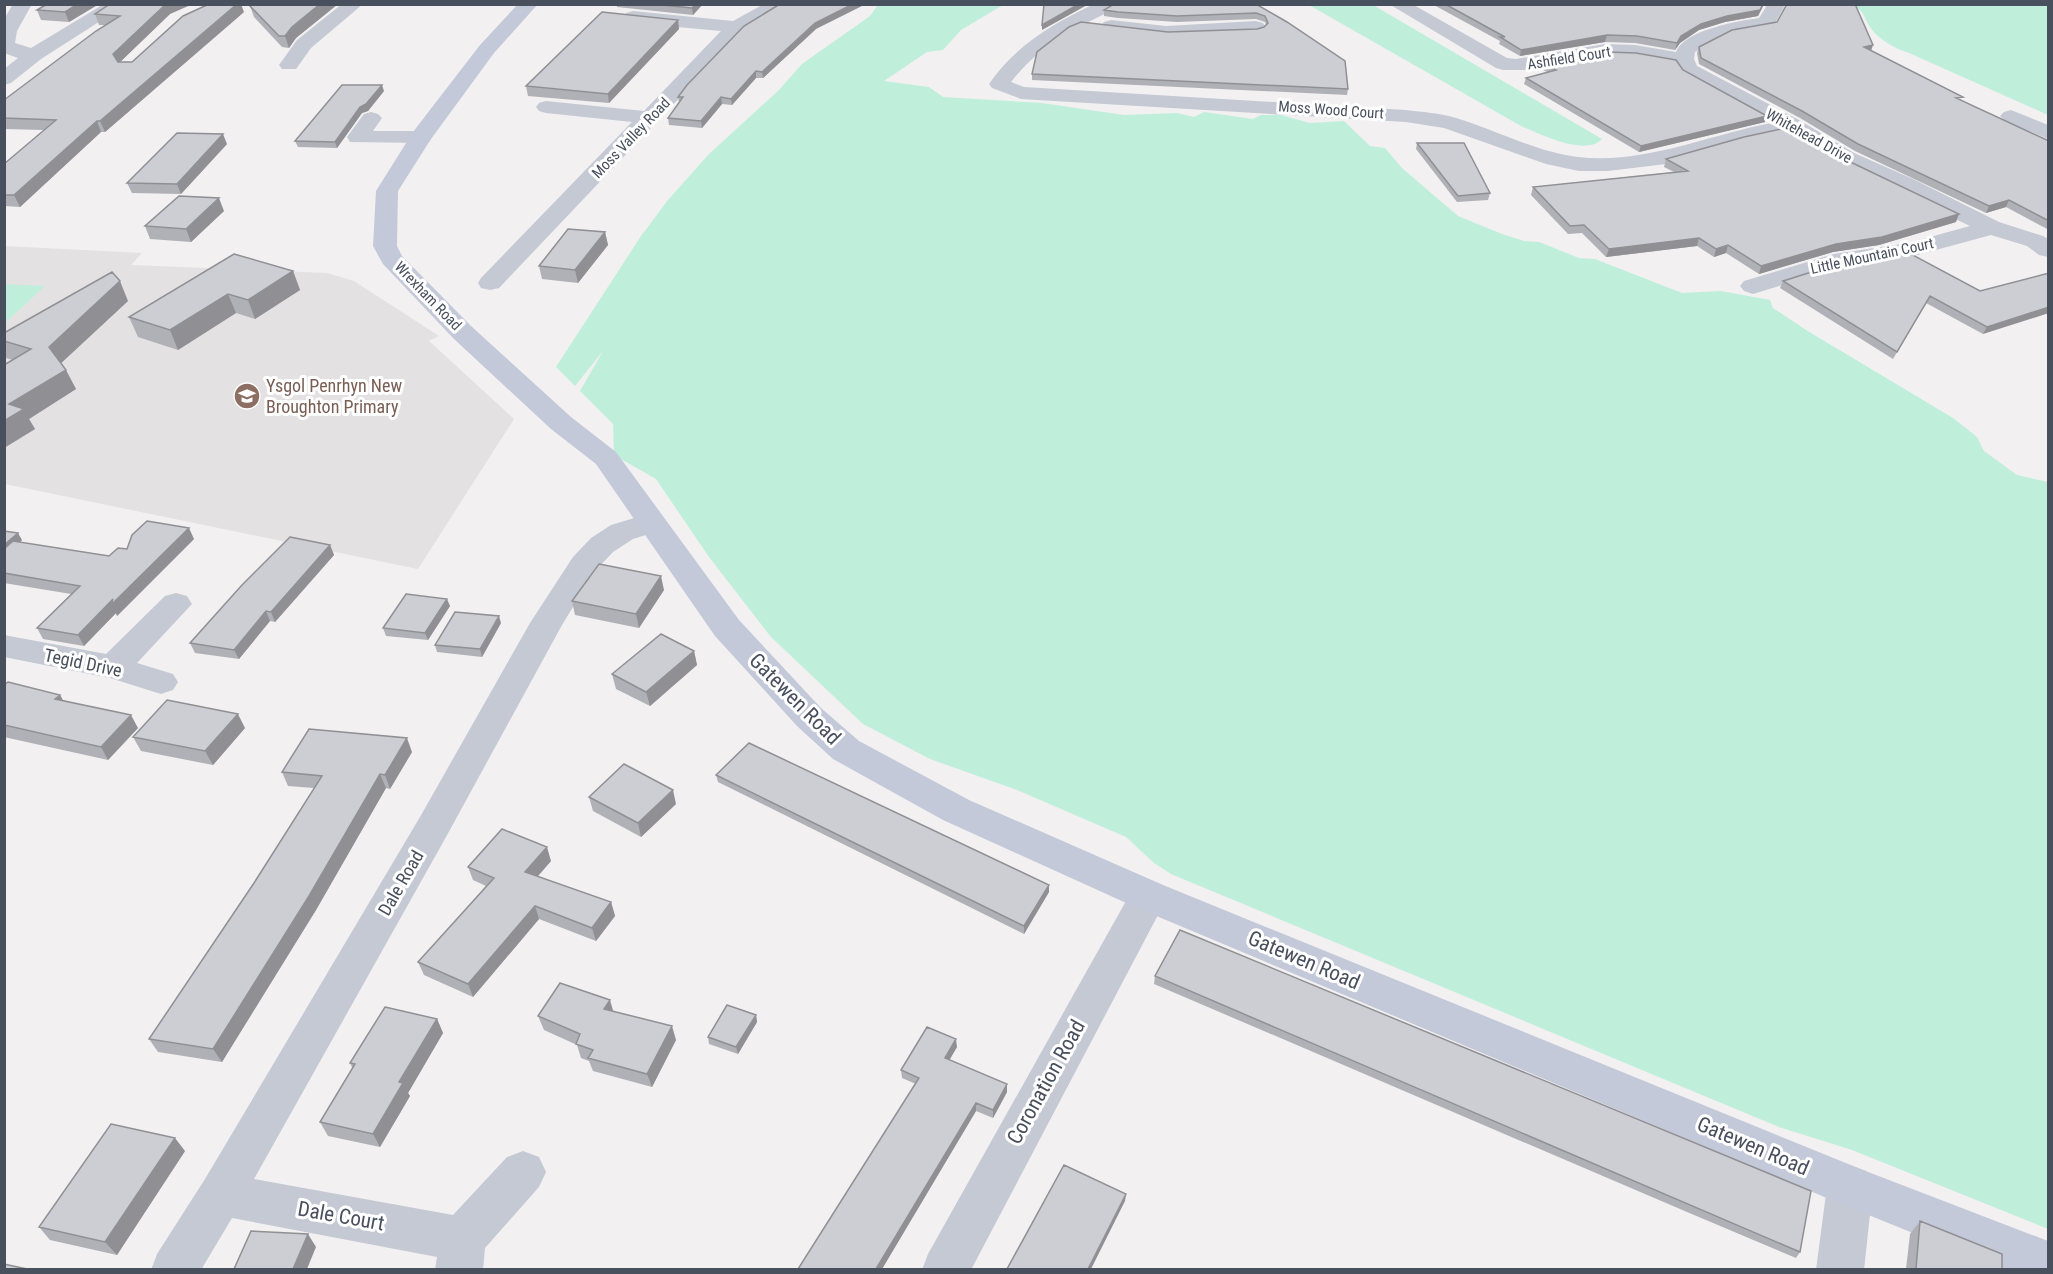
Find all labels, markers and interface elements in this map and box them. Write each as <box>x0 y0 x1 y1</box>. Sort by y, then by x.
street label: Ashfield Court <box>1526 43 1612 73</box>
street label: Moss Valley Road <box>588 94 674 182</box>
street label: Moss Wood Court <box>1278 97 1384 123</box>
street label: Whitehead Drive <box>1763 105 1855 167</box>
street label: Little Mountain Court <box>1809 234 1935 278</box>
street label: Wrexham Road <box>391 258 465 334</box>
place label: Ysgol Penrhyn New Broughton Primary <box>266 375 402 417</box>
school or university icon: Ysgol Penrhyn New Broughton Primary <box>232 381 262 411</box>
street label: Tegid Drive <box>42 644 124 681</box>
street label: Gatewen Road <box>744 648 846 750</box>
street label: Dale Road <box>374 846 428 919</box>
street label: Gatewen Road <box>1244 926 1364 994</box>
street label: Coronation Road <box>1002 1016 1090 1148</box>
street label: Gatewen Road <box>1693 1112 1813 1180</box>
street label: Dale Court <box>296 1197 386 1235</box>

